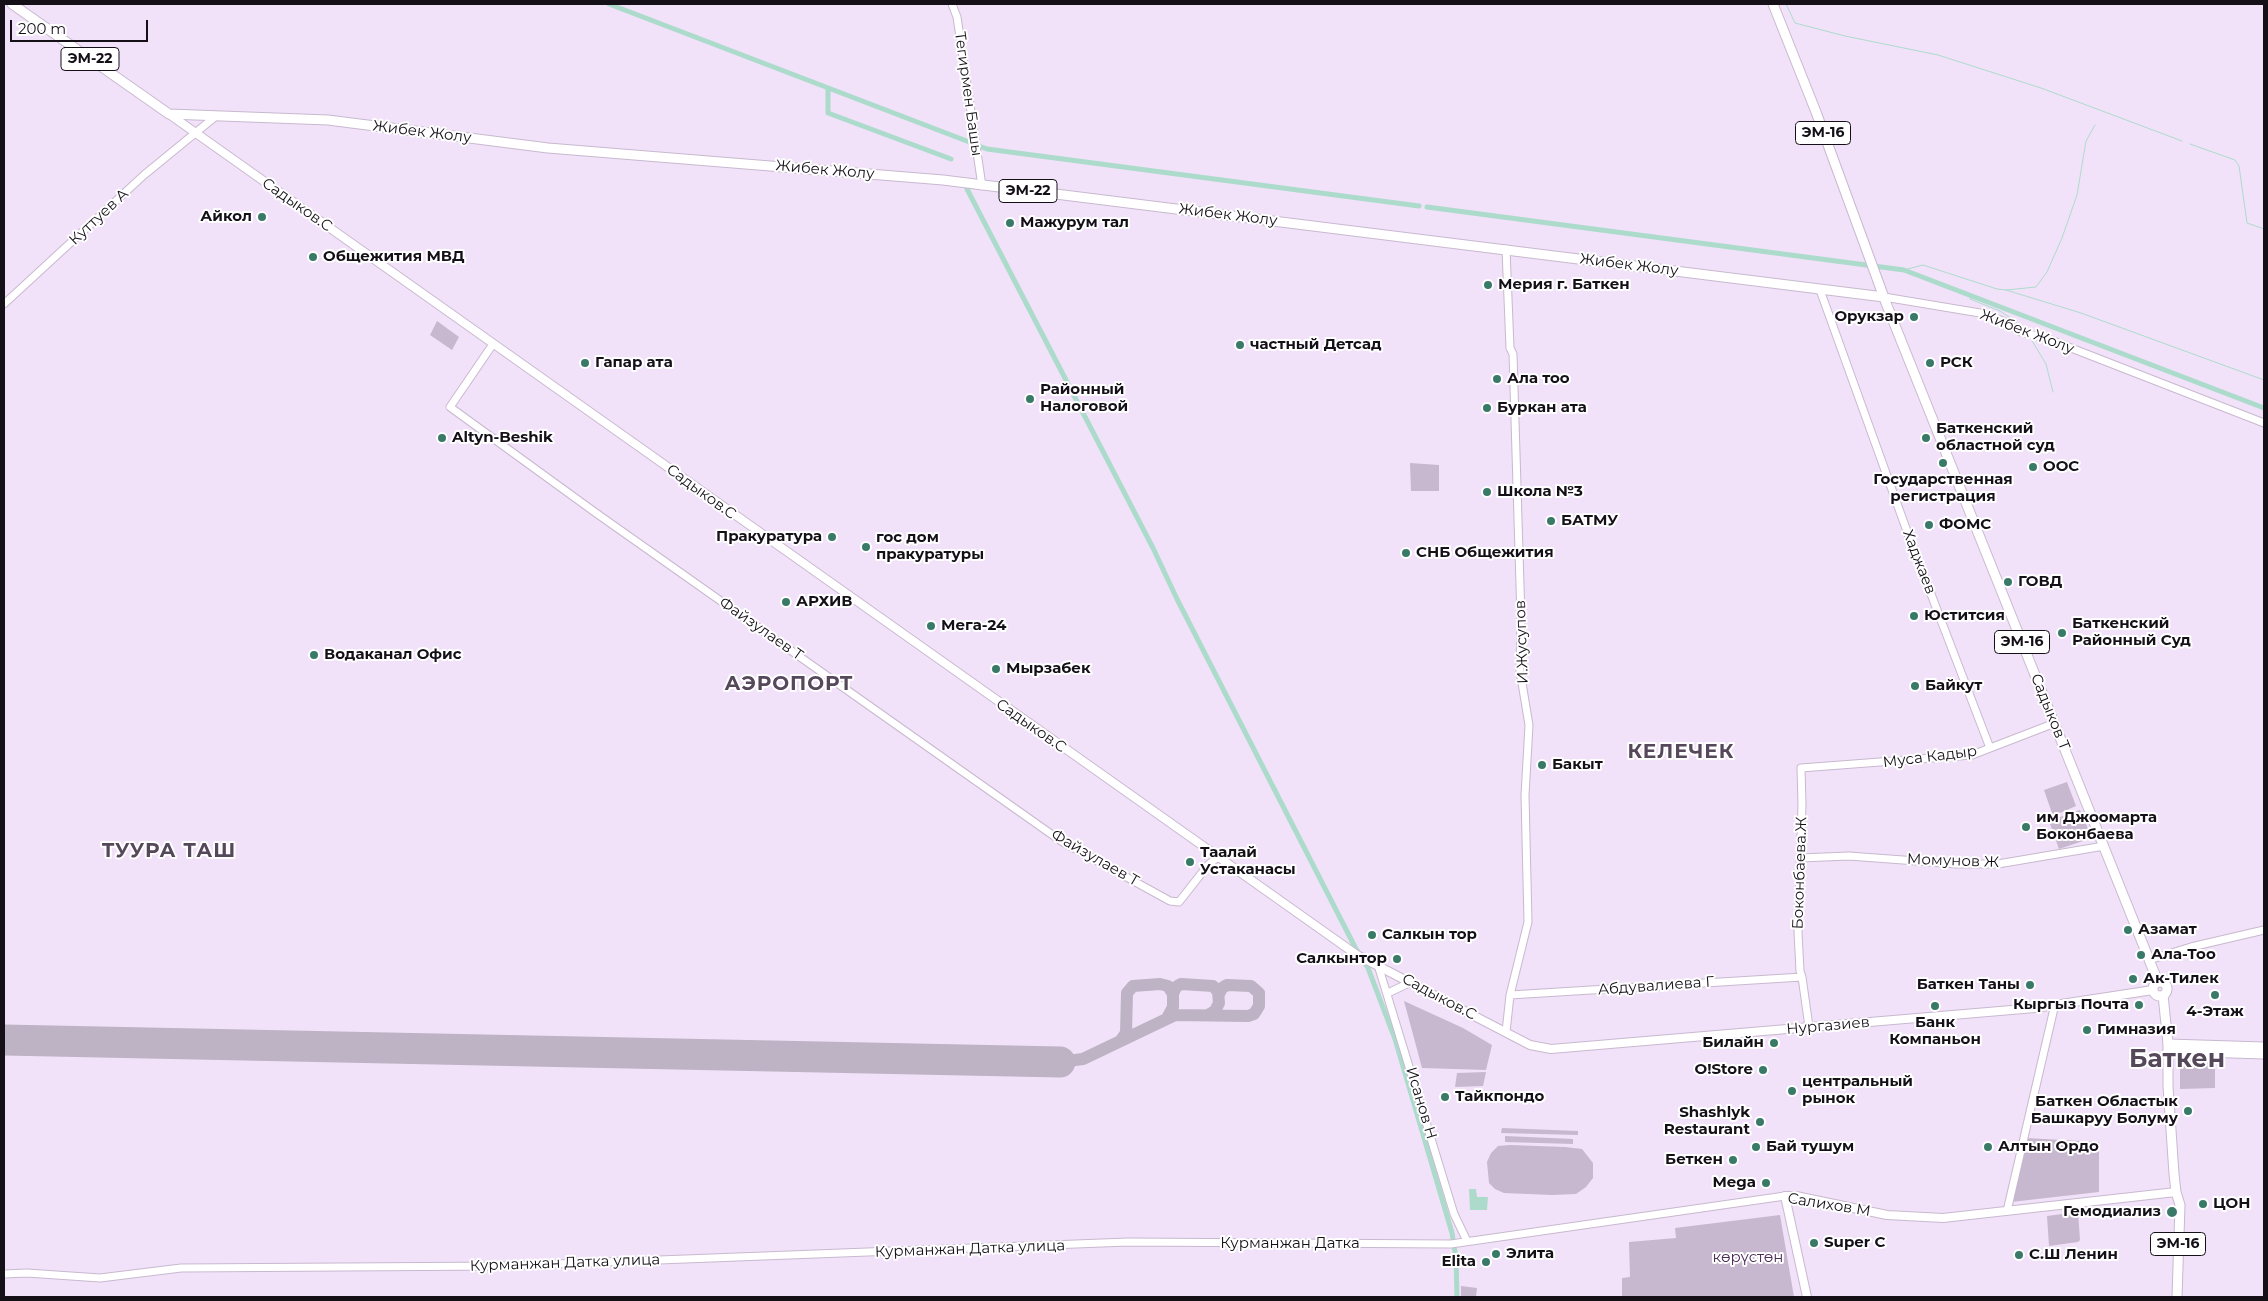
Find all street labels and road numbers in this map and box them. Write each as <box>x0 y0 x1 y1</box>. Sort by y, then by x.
street label: Тегирмен Башы <box>950 31 986 157</box>
road number: ЭМ-22 <box>61 48 119 70</box>
street label: Жибек Жолу <box>372 117 472 147</box>
road number: ЭМ-16 <box>1796 122 1850 144</box>
street label: Жибек Жолу <box>775 157 875 183</box>
street label: Садыков.С <box>258 174 336 236</box>
road number: ЭМ-22 <box>999 180 1057 202</box>
street label: Куттуев А <box>66 185 132 249</box>
street label: Жибек Жолу <box>1178 200 1278 230</box>
street label: Жибек Жолу <box>1579 250 1679 280</box>
street label: Жибек Жолу <box>1977 306 2077 358</box>
street label: Садыков.С <box>663 461 739 523</box>
street label: Хаджаев <box>1899 527 1939 597</box>
street label: Файзулаев Т <box>716 593 806 665</box>
street label: И.Жусупов <box>1512 600 1532 684</box>
road number: ЭМ-16 <box>1994 630 2050 654</box>
street label: Садыков Т <box>2027 671 2073 753</box>
street label: Садыков.С <box>992 695 1070 757</box>
street label: Муса Кадыр <box>1882 742 1978 772</box>
street label: Боконбаева.Ж <box>1789 816 1811 930</box>
street label: Файзулаев Т <box>1048 826 1142 890</box>
street label: Момунов Ж <box>1907 850 1999 872</box>
street label: Садыков.С <box>1399 970 1479 1024</box>
street label: Абдувалиева Г <box>1597 973 1715 999</box>
street label: Нургазиев <box>1786 1013 1870 1039</box>
street label: Исанов Н <box>1401 1065 1441 1141</box>
street label: Салихов М <box>1786 1190 1872 1220</box>
road number: ЭМ-16 <box>2150 1232 2206 1256</box>
street label: Курманжан Датка <box>1220 1235 1360 1253</box>
street label: Курманжан Датка улица <box>875 1237 1065 1261</box>
street label: Курманжан Датка улица <box>470 1251 660 1275</box>

